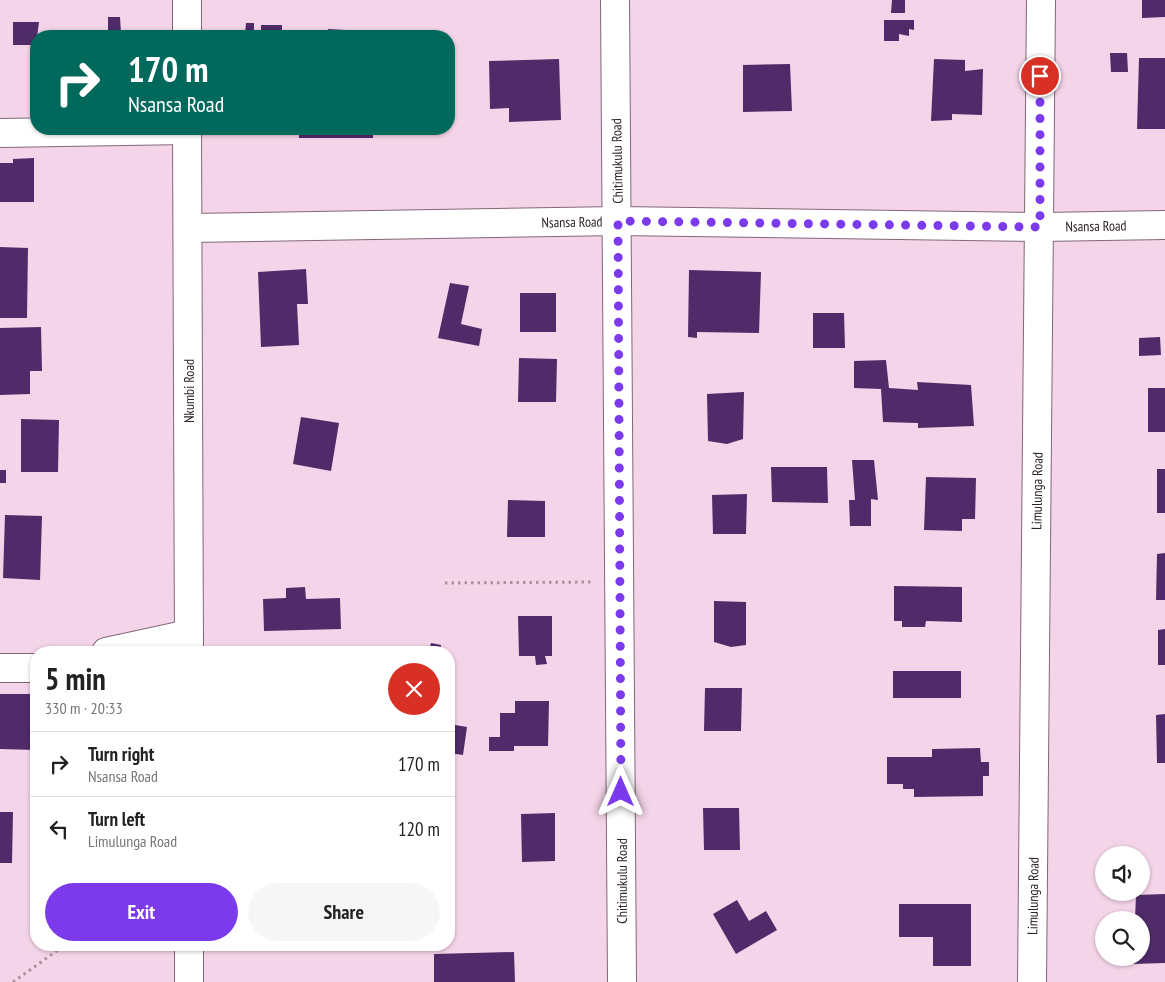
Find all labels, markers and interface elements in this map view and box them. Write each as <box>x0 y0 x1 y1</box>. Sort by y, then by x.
text: 170 m <box>128 46 209 92</box>
icon: right <box>45 50 110 115</box>
pin <box>1019 55 1061 97</box>
icon: arrive <box>1026 62 1054 90</box>
text: Nsansa Road <box>128 90 224 118</box>
street label: Chitimukulu Road <box>607 118 627 204</box>
street label: Nsansa Road <box>541 212 603 232</box>
street label: Nsansa Road <box>1065 216 1127 236</box>
street label: Nkumbi Road <box>180 359 198 423</box>
street label: Limulunga Road <box>1027 452 1047 530</box>
text: 5 min <box>45 659 106 698</box>
button: close <box>388 663 440 715</box>
text: 330 m · 20:33 <box>45 698 123 718</box>
text: Turn right <box>88 742 154 766</box>
icon: right <box>45 750 73 778</box>
text: 170 m <box>398 752 440 776</box>
position arrow <box>594 765 646 817</box>
text: Nsansa Road <box>88 766 158 786</box>
text: Turn left <box>88 807 145 831</box>
icon: left <box>45 815 73 843</box>
text: 120 m <box>398 817 440 841</box>
text: Limulunga Road <box>88 831 177 851</box>
street label: Chitimukulu Road <box>613 838 631 924</box>
map controls <box>1095 846 1150 966</box>
button: sound <box>1095 846 1150 901</box>
street label: Limulunga Road <box>1023 857 1043 935</box>
button: Exit <box>45 883 238 941</box>
button: Share <box>248 883 440 941</box>
button: search <box>1095 911 1150 966</box>

